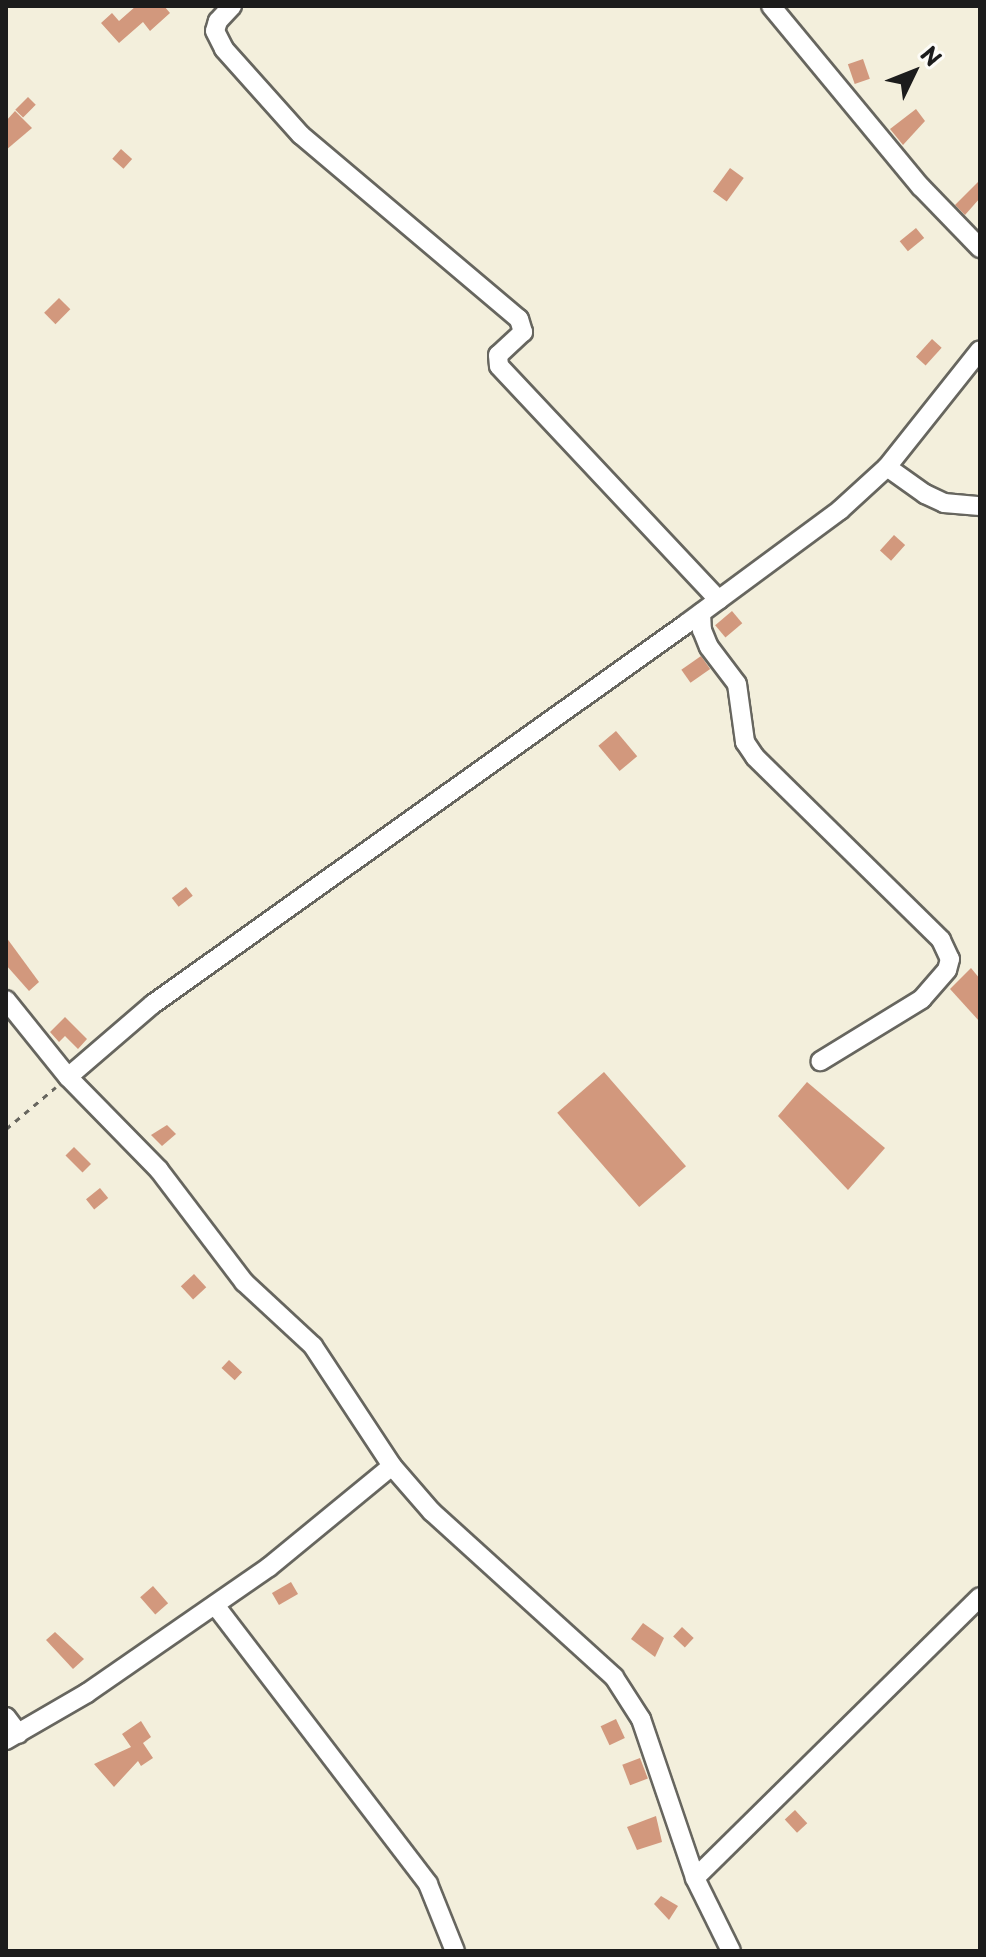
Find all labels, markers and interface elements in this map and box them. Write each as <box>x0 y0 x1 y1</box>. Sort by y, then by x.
north arrow <box>874 32 954 112</box>
text: N <box>914 38 950 73</box>

